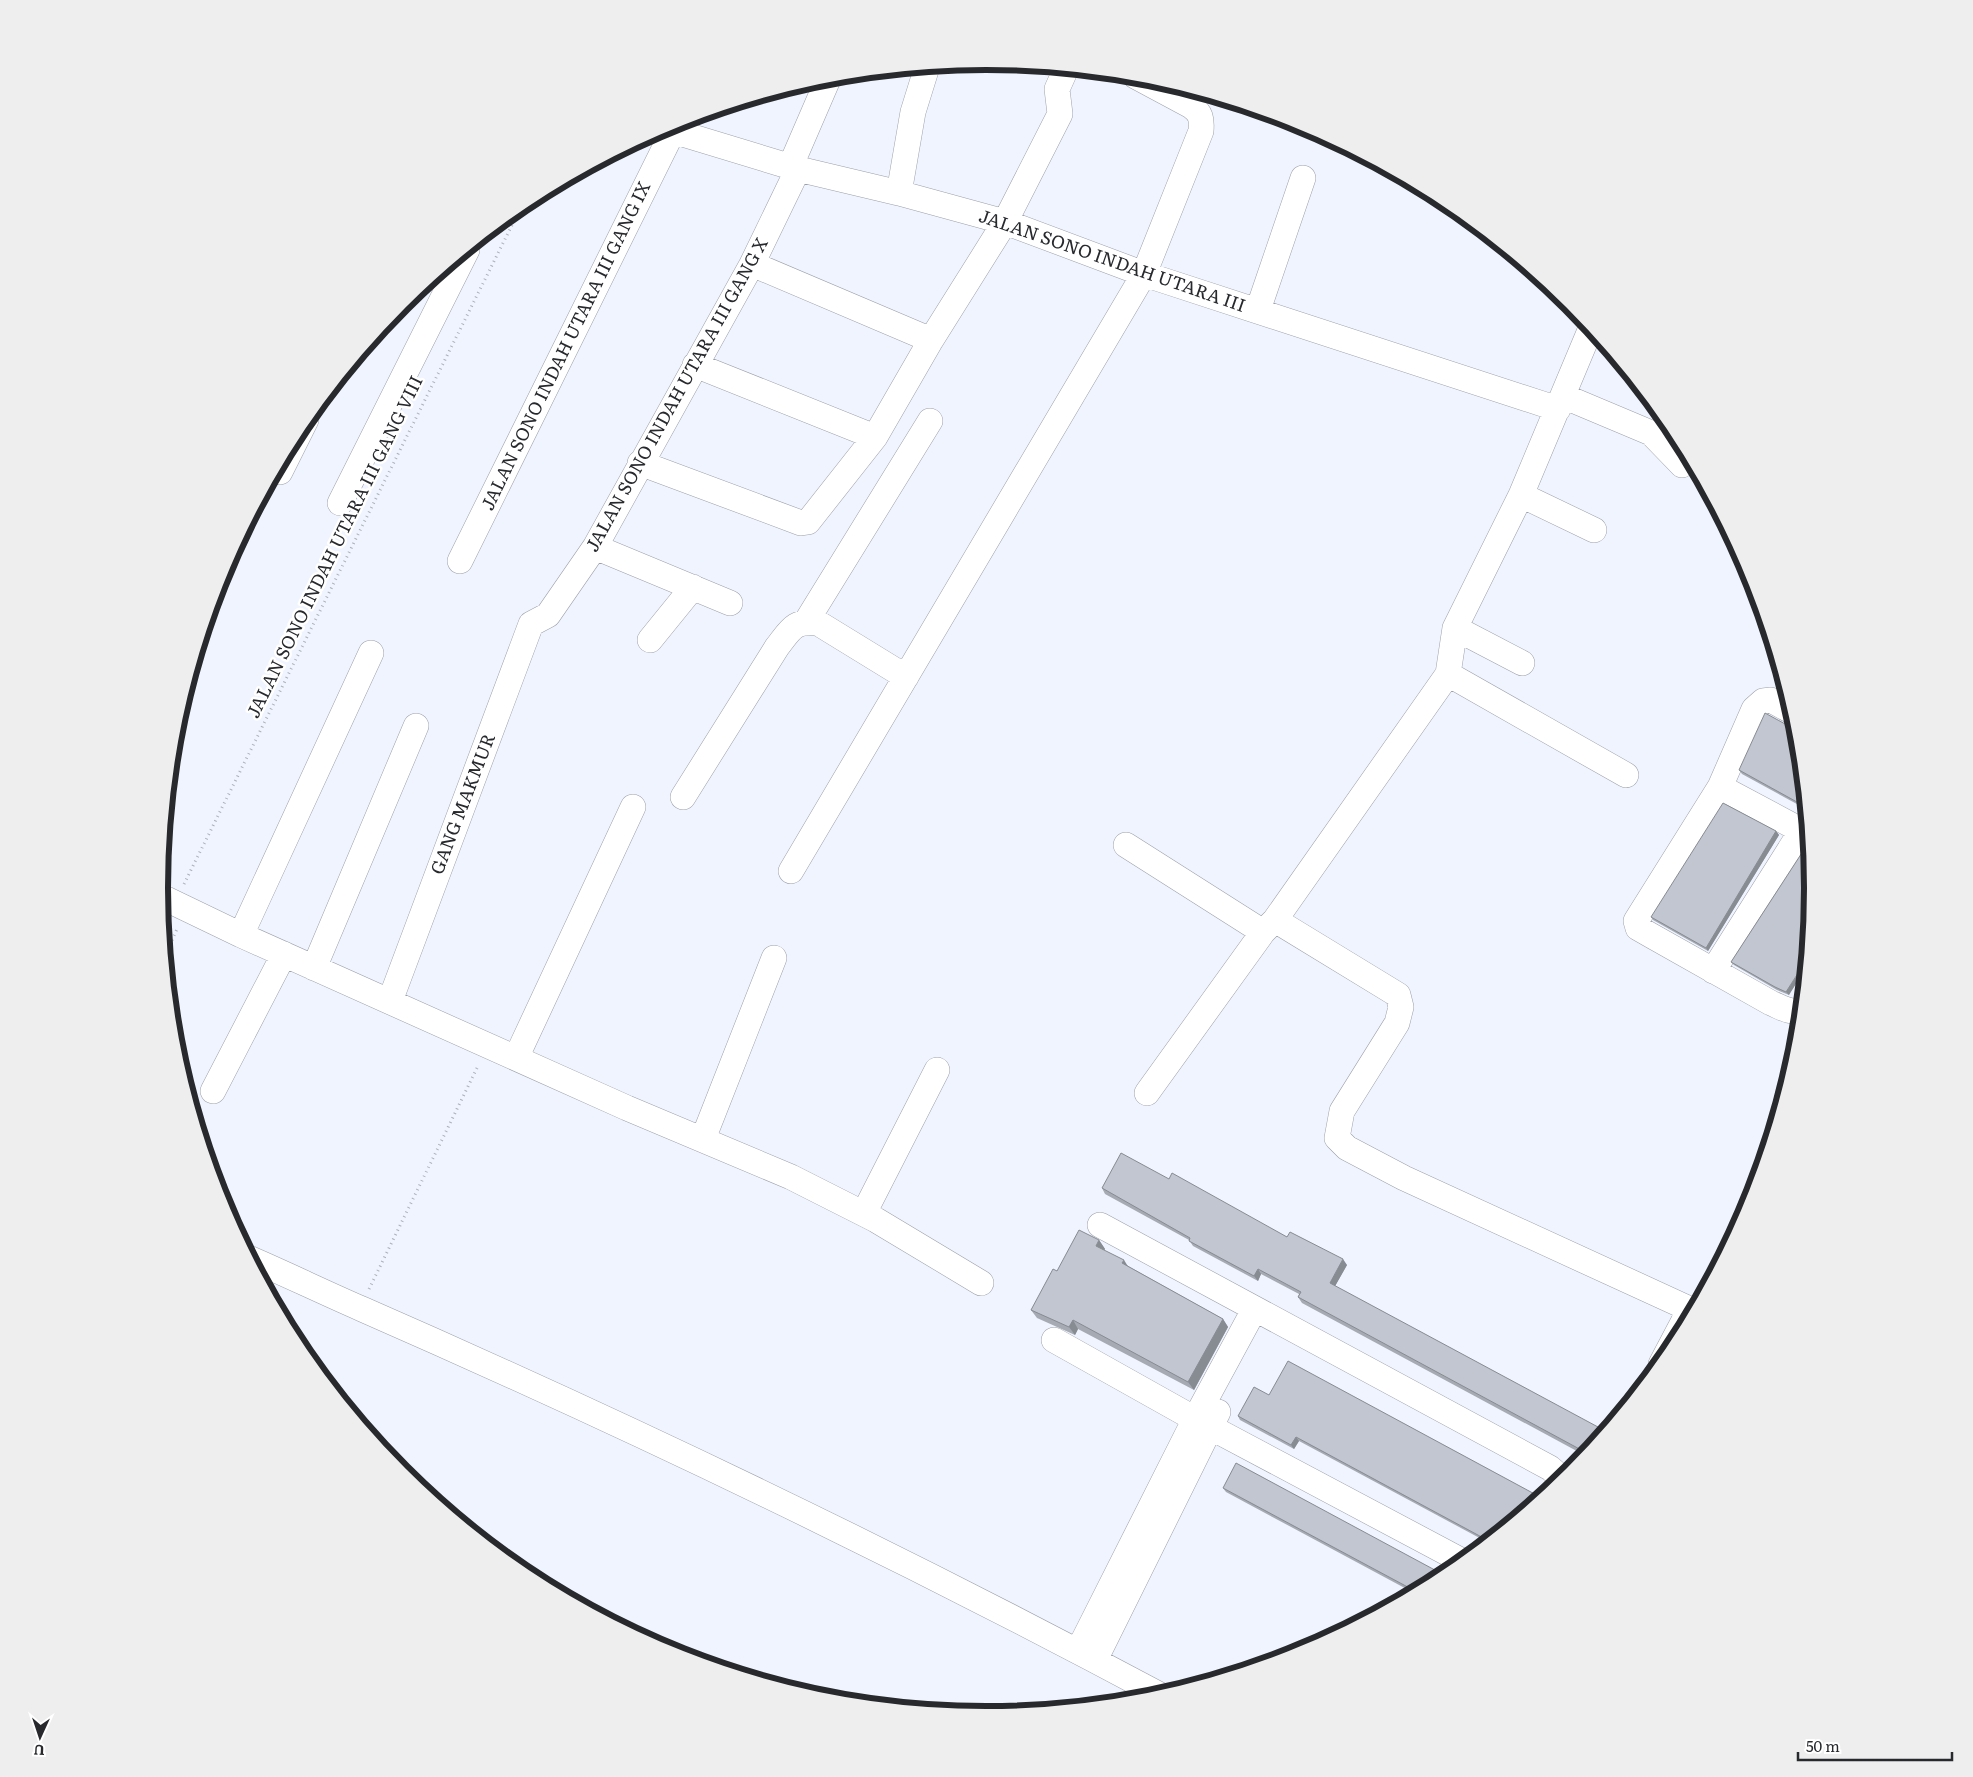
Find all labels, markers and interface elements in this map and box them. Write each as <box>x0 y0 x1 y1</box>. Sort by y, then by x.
street label: JALAN SONO INDAH UTARA III GANG IX <box>473 176 656 514</box>
street label: JALAN SONO INDAH UTARA III <box>976 201 1249 318</box>
street label: JALAN SONO INDAH UTARA III GANG X <box>578 232 774 556</box>
street label: JALAN SONO INDAH UTARA III GANG VIII <box>239 371 429 722</box>
street label: GANG MAKMUR <box>422 729 501 878</box>
north arrow <box>15 1712 65 1762</box>
scale bar <box>1798 1730 1952 1762</box>
text: 50 m <box>1806 1734 1840 1757</box>
text: U <box>33 1741 45 1761</box>

